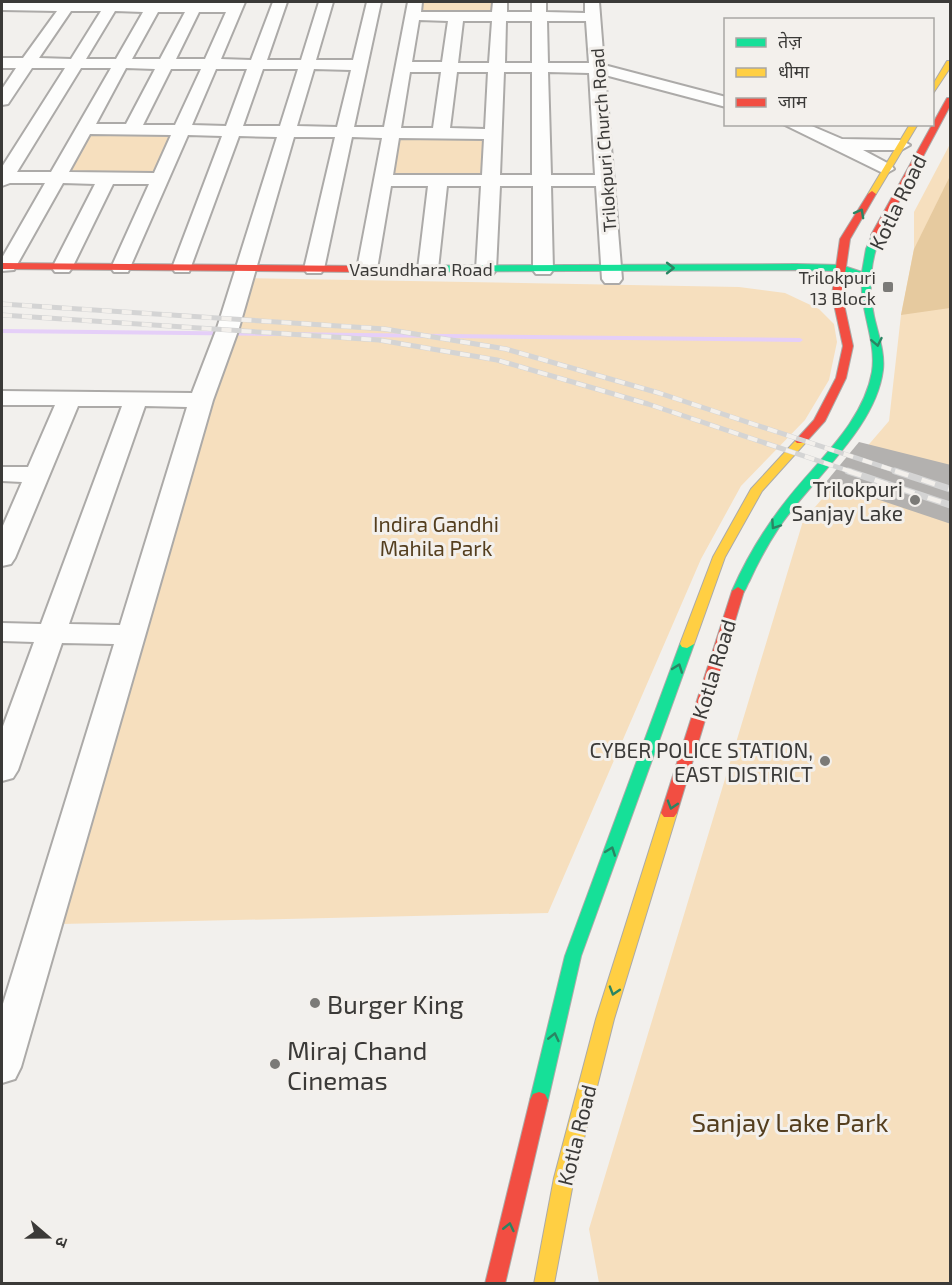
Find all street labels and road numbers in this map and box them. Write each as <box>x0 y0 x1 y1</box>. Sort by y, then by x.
street label: Trilokpuri Church Road <box>586 47 620 233</box>
street label: Kotla Road <box>863 150 931 254</box>
street label: Vasundhara Road <box>349 258 493 280</box>
street label: Kotla Road <box>686 616 740 722</box>
street label: Kotla Road <box>551 1082 601 1188</box>

